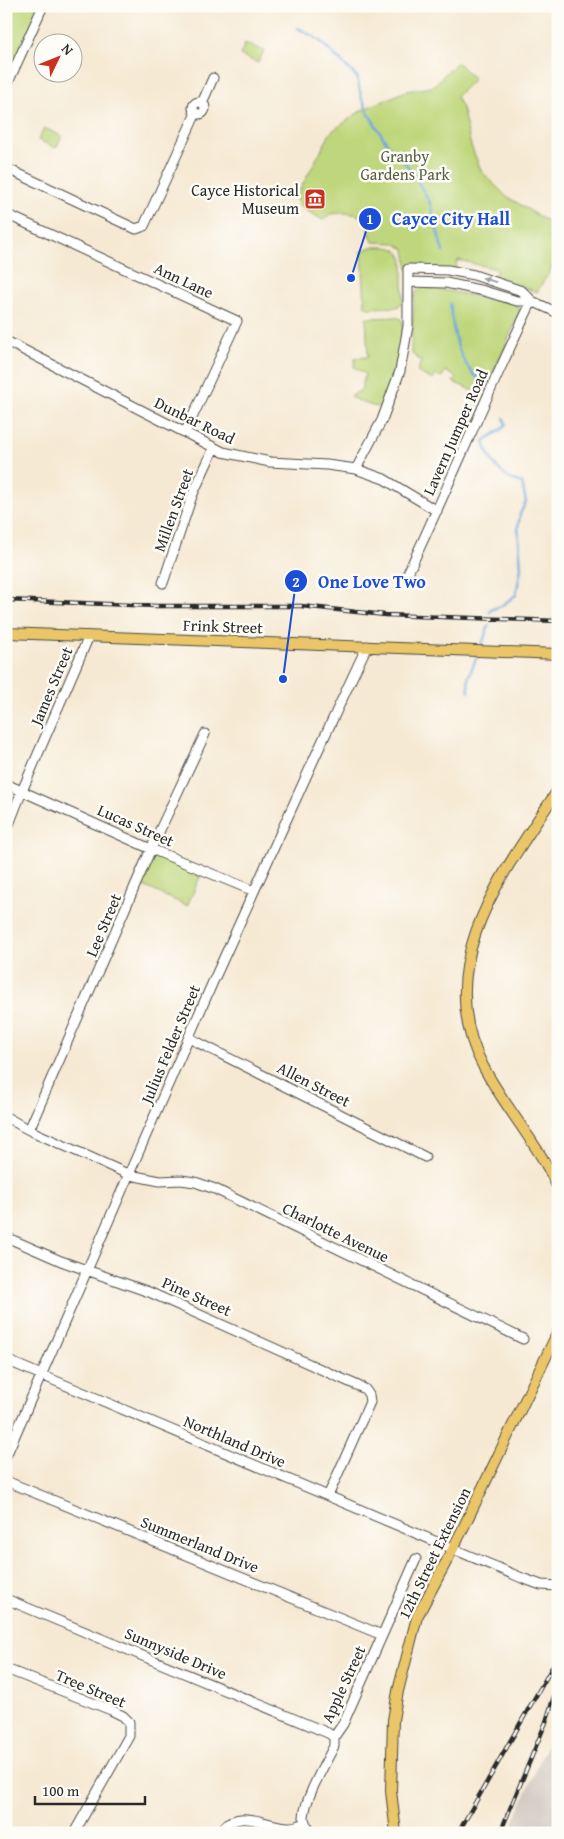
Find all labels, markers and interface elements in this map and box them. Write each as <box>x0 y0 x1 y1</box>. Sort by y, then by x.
north arrow <box>32 32 82 82</box>
text: N <box>57 39 78 60</box>
park label: Granby Gardens Park <box>360 144 450 186</box>
place label: Cayce Historical Museum <box>191 178 300 220</box>
museum icon: Cayce Historical Museum <box>303 187 327 211</box>
callout: Cayce City Hall <box>357 203 521 236</box>
text: Cayce City Hall <box>392 205 511 232</box>
text: 1 <box>366 208 374 229</box>
street label: Ann Lane <box>150 256 218 304</box>
one-way arrow <box>481 276 496 284</box>
street label: Lavern Jumper Road <box>416 365 494 499</box>
street label: Dunbar Road <box>151 390 240 450</box>
street label: Millen Street <box>147 465 199 555</box>
callout: One Love Two <box>283 565 436 598</box>
text: One Love Two <box>318 568 426 595</box>
text: 2 <box>292 571 300 592</box>
street label: Frink Street <box>183 613 264 639</box>
street label: James Street <box>23 643 79 731</box>
street label: Lucas Street <box>94 797 178 853</box>
street label: Lee Street <box>79 889 127 960</box>
street label: Julius Felder Street <box>133 981 206 1109</box>
street label: Allen Street <box>273 1055 355 1113</box>
street label: Charlotte Avenue <box>279 1196 393 1268</box>
street label: Pine Street <box>159 1270 236 1322</box>
street label: Northland Drive <box>180 1409 290 1473</box>
street label: 12th Street Extension <box>392 1483 476 1623</box>
street label: Summerland Drive <box>137 1509 263 1579</box>
street label: Sunnyside Drive <box>121 1621 231 1685</box>
street label: Apple Street <box>315 1641 372 1727</box>
street label: Tree Street <box>52 1662 130 1714</box>
scale bar <box>35 1774 145 1806</box>
text: 100 m <box>42 1780 80 1801</box>

